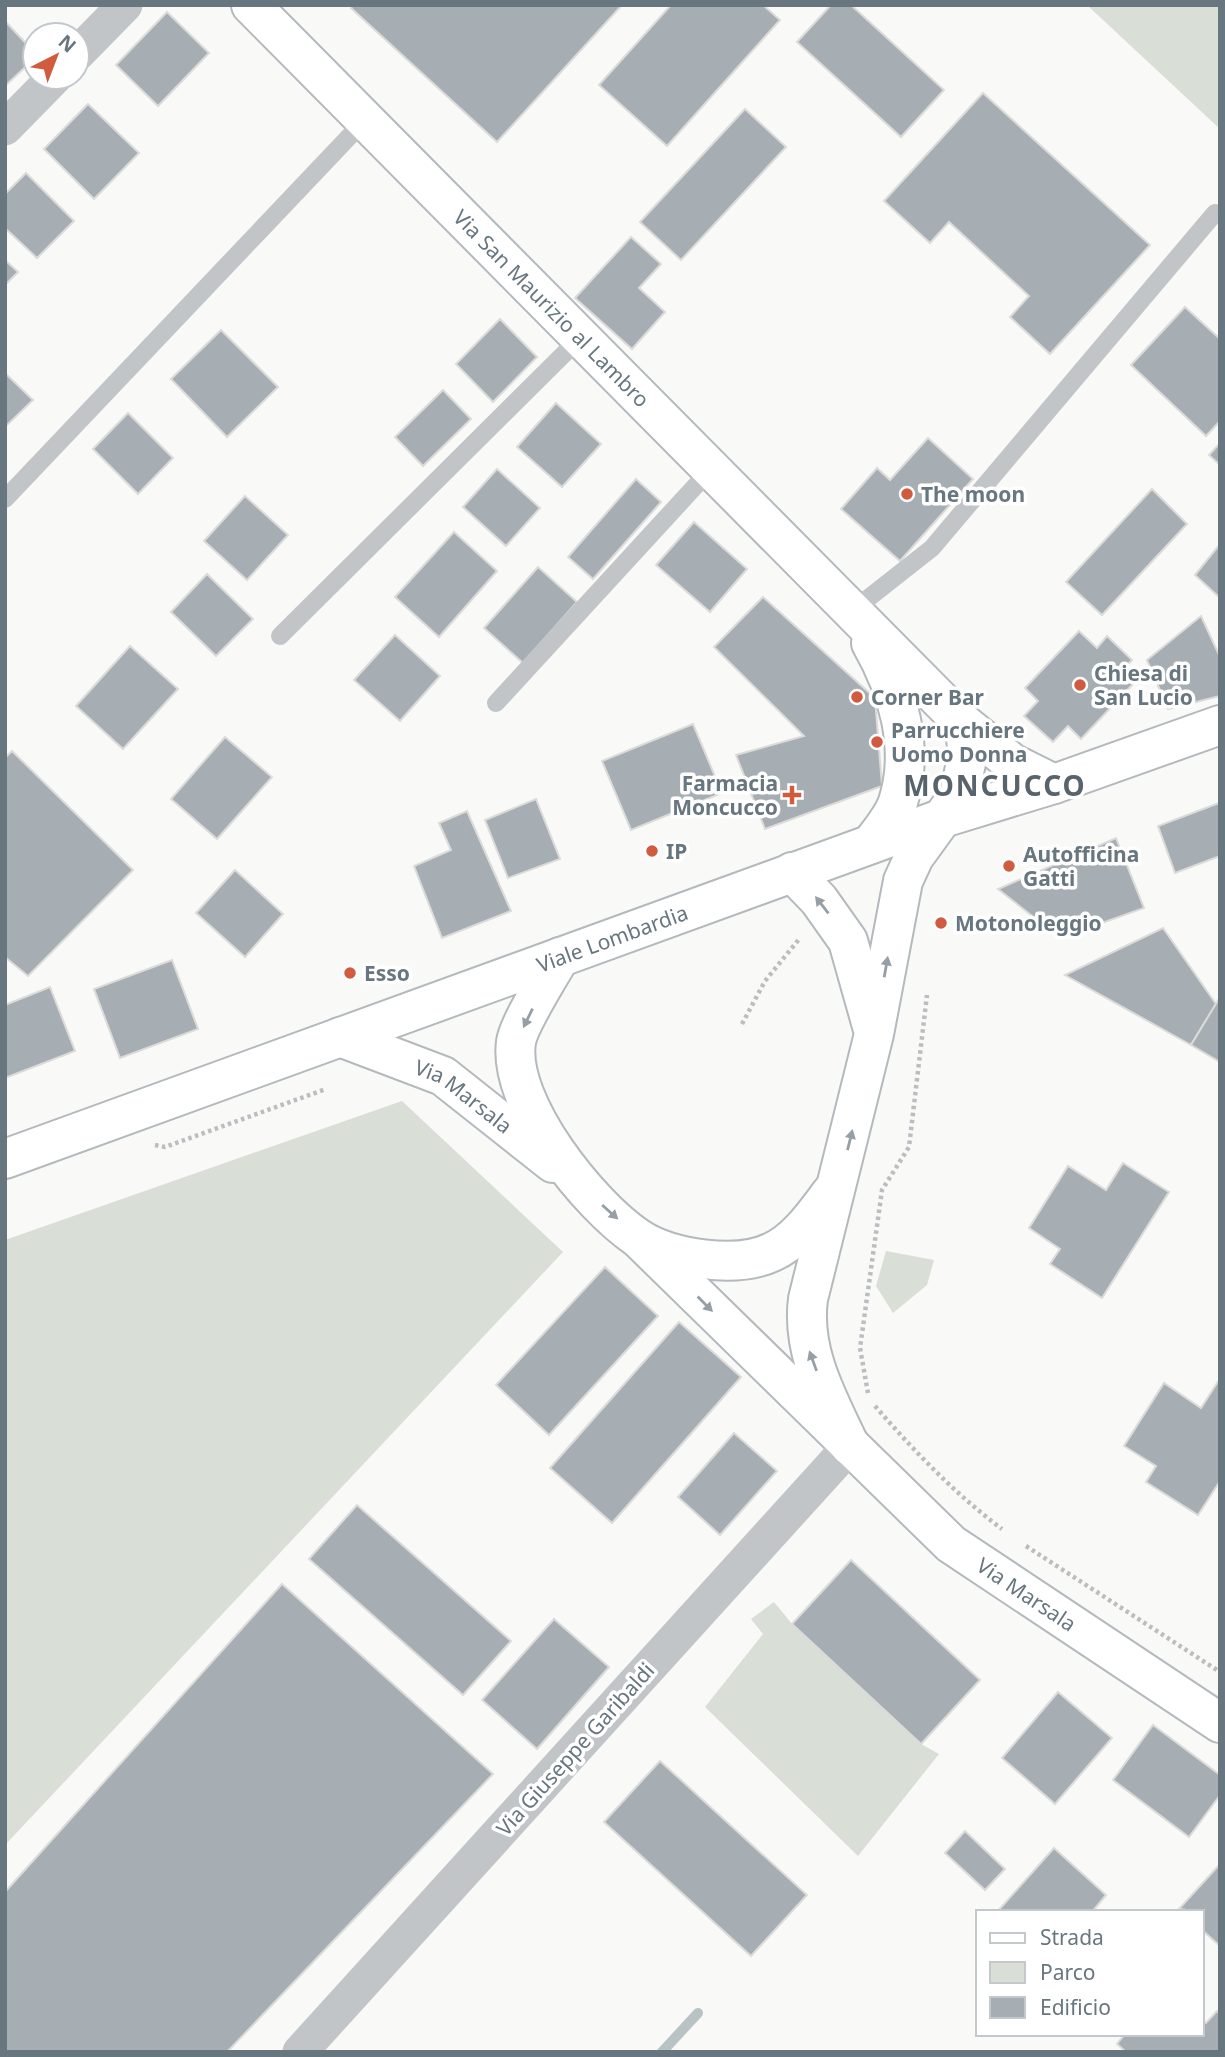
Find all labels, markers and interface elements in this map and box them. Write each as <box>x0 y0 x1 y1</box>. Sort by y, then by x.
north arrow <box>21 21 91 91</box>
text: N <box>53 29 82 58</box>
street label: Via San Maurizio al Lambro <box>448 203 656 413</box>
place label: The moon <box>921 480 1025 508</box>
marker: The moon <box>899 486 915 502</box>
place label: Chiesa di San Lucio <box>1094 659 1193 711</box>
marker: Chiesa di San Lucio <box>1072 677 1088 693</box>
place label: Corner Bar <box>871 683 985 711</box>
marker: Corner Bar <box>849 689 865 705</box>
place label: Parrucchiere Uomo Donna <box>891 716 1027 768</box>
marker: Parrucchiere Uomo Donna <box>869 734 885 750</box>
district label: MONCUCCO <box>903 766 1087 804</box>
place label: Farmacia Moncucco <box>672 769 778 821</box>
marker: Farmacia Moncucco <box>784 787 800 803</box>
place label: IP <box>666 837 687 865</box>
place label: Autofficina Gatti <box>1023 840 1139 892</box>
marker: IP <box>644 843 660 859</box>
marker: Autofficina Gatti <box>1001 858 1017 874</box>
one-way arrow <box>814 896 829 914</box>
street label: Viale Lombardia <box>533 898 692 979</box>
place label: Motonoleggio <box>955 909 1102 937</box>
marker: Motonoleggio <box>933 915 949 931</box>
one-way arrow <box>881 956 892 978</box>
place label: Esso <box>364 959 410 987</box>
marker: Esso <box>342 965 358 981</box>
one-way arrow <box>522 1008 533 1028</box>
street label: Via Marsala <box>411 1053 518 1140</box>
one-way arrow <box>845 1129 856 1151</box>
one-way arrow <box>601 1203 618 1219</box>
one-way arrow <box>696 1295 713 1311</box>
one-way arrow <box>808 1350 819 1371</box>
street label: Via Marsala <box>971 1551 1082 1637</box>
street label: Via Giuseppe Garibaldi <box>490 1657 660 1841</box>
legend <box>976 1910 1204 2036</box>
text: Strada <box>1040 1923 1104 1951</box>
text: Parco <box>1040 1958 1096 1986</box>
text: Edificio <box>1040 1993 1111 2021</box>

